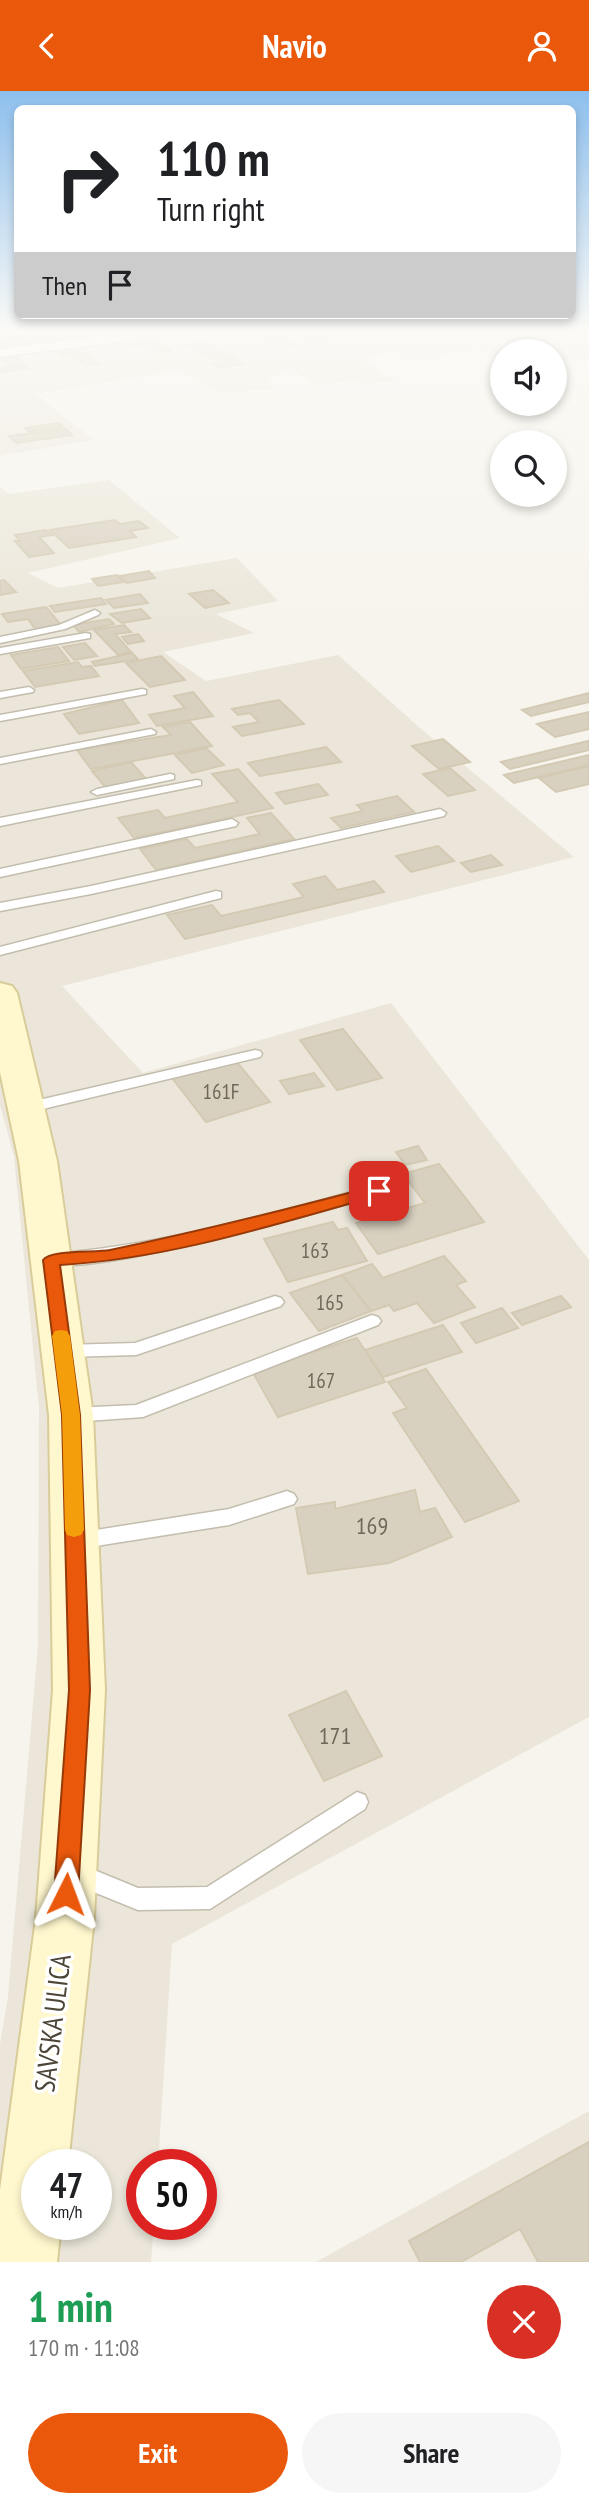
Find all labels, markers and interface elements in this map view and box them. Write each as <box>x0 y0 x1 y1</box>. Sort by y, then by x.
text: Navio <box>262 25 327 67</box>
icon: back <box>28 27 66 65</box>
icon: person <box>523 27 561 65</box>
text: 110 m <box>157 126 270 190</box>
icon: right <box>42 133 133 224</box>
text: Turn right <box>157 188 265 230</box>
icon: arrive <box>101 266 139 304</box>
text: Then <box>42 269 87 302</box>
map controls <box>490 339 567 507</box>
button: sound <box>490 339 567 416</box>
button: search <box>490 430 567 507</box>
house number: 161F <box>202 1078 240 1105</box>
pin <box>349 1161 409 1221</box>
icon: arrive <box>360 1172 398 1210</box>
house number: 163 <box>301 1237 329 1264</box>
house number: 165 <box>316 1289 344 1316</box>
house number: 167 <box>307 1367 335 1394</box>
house number: 169 <box>356 1510 388 1541</box>
house number: 171 <box>319 1720 351 1751</box>
position arrow <box>29 1857 103 1931</box>
street label: SAVSKA ULICA <box>25 1951 79 2094</box>
speed limit sign: 50 <box>126 2149 217 2240</box>
text: 47 <box>50 2162 83 2208</box>
text: km/h <box>51 2200 82 2223</box>
text: 1 min <box>28 2279 113 2334</box>
button: close <box>487 2285 561 2359</box>
text: 170 m · 11:08 <box>28 2333 140 2362</box>
button: Exit <box>28 2413 288 2493</box>
button: Share <box>302 2413 561 2493</box>

